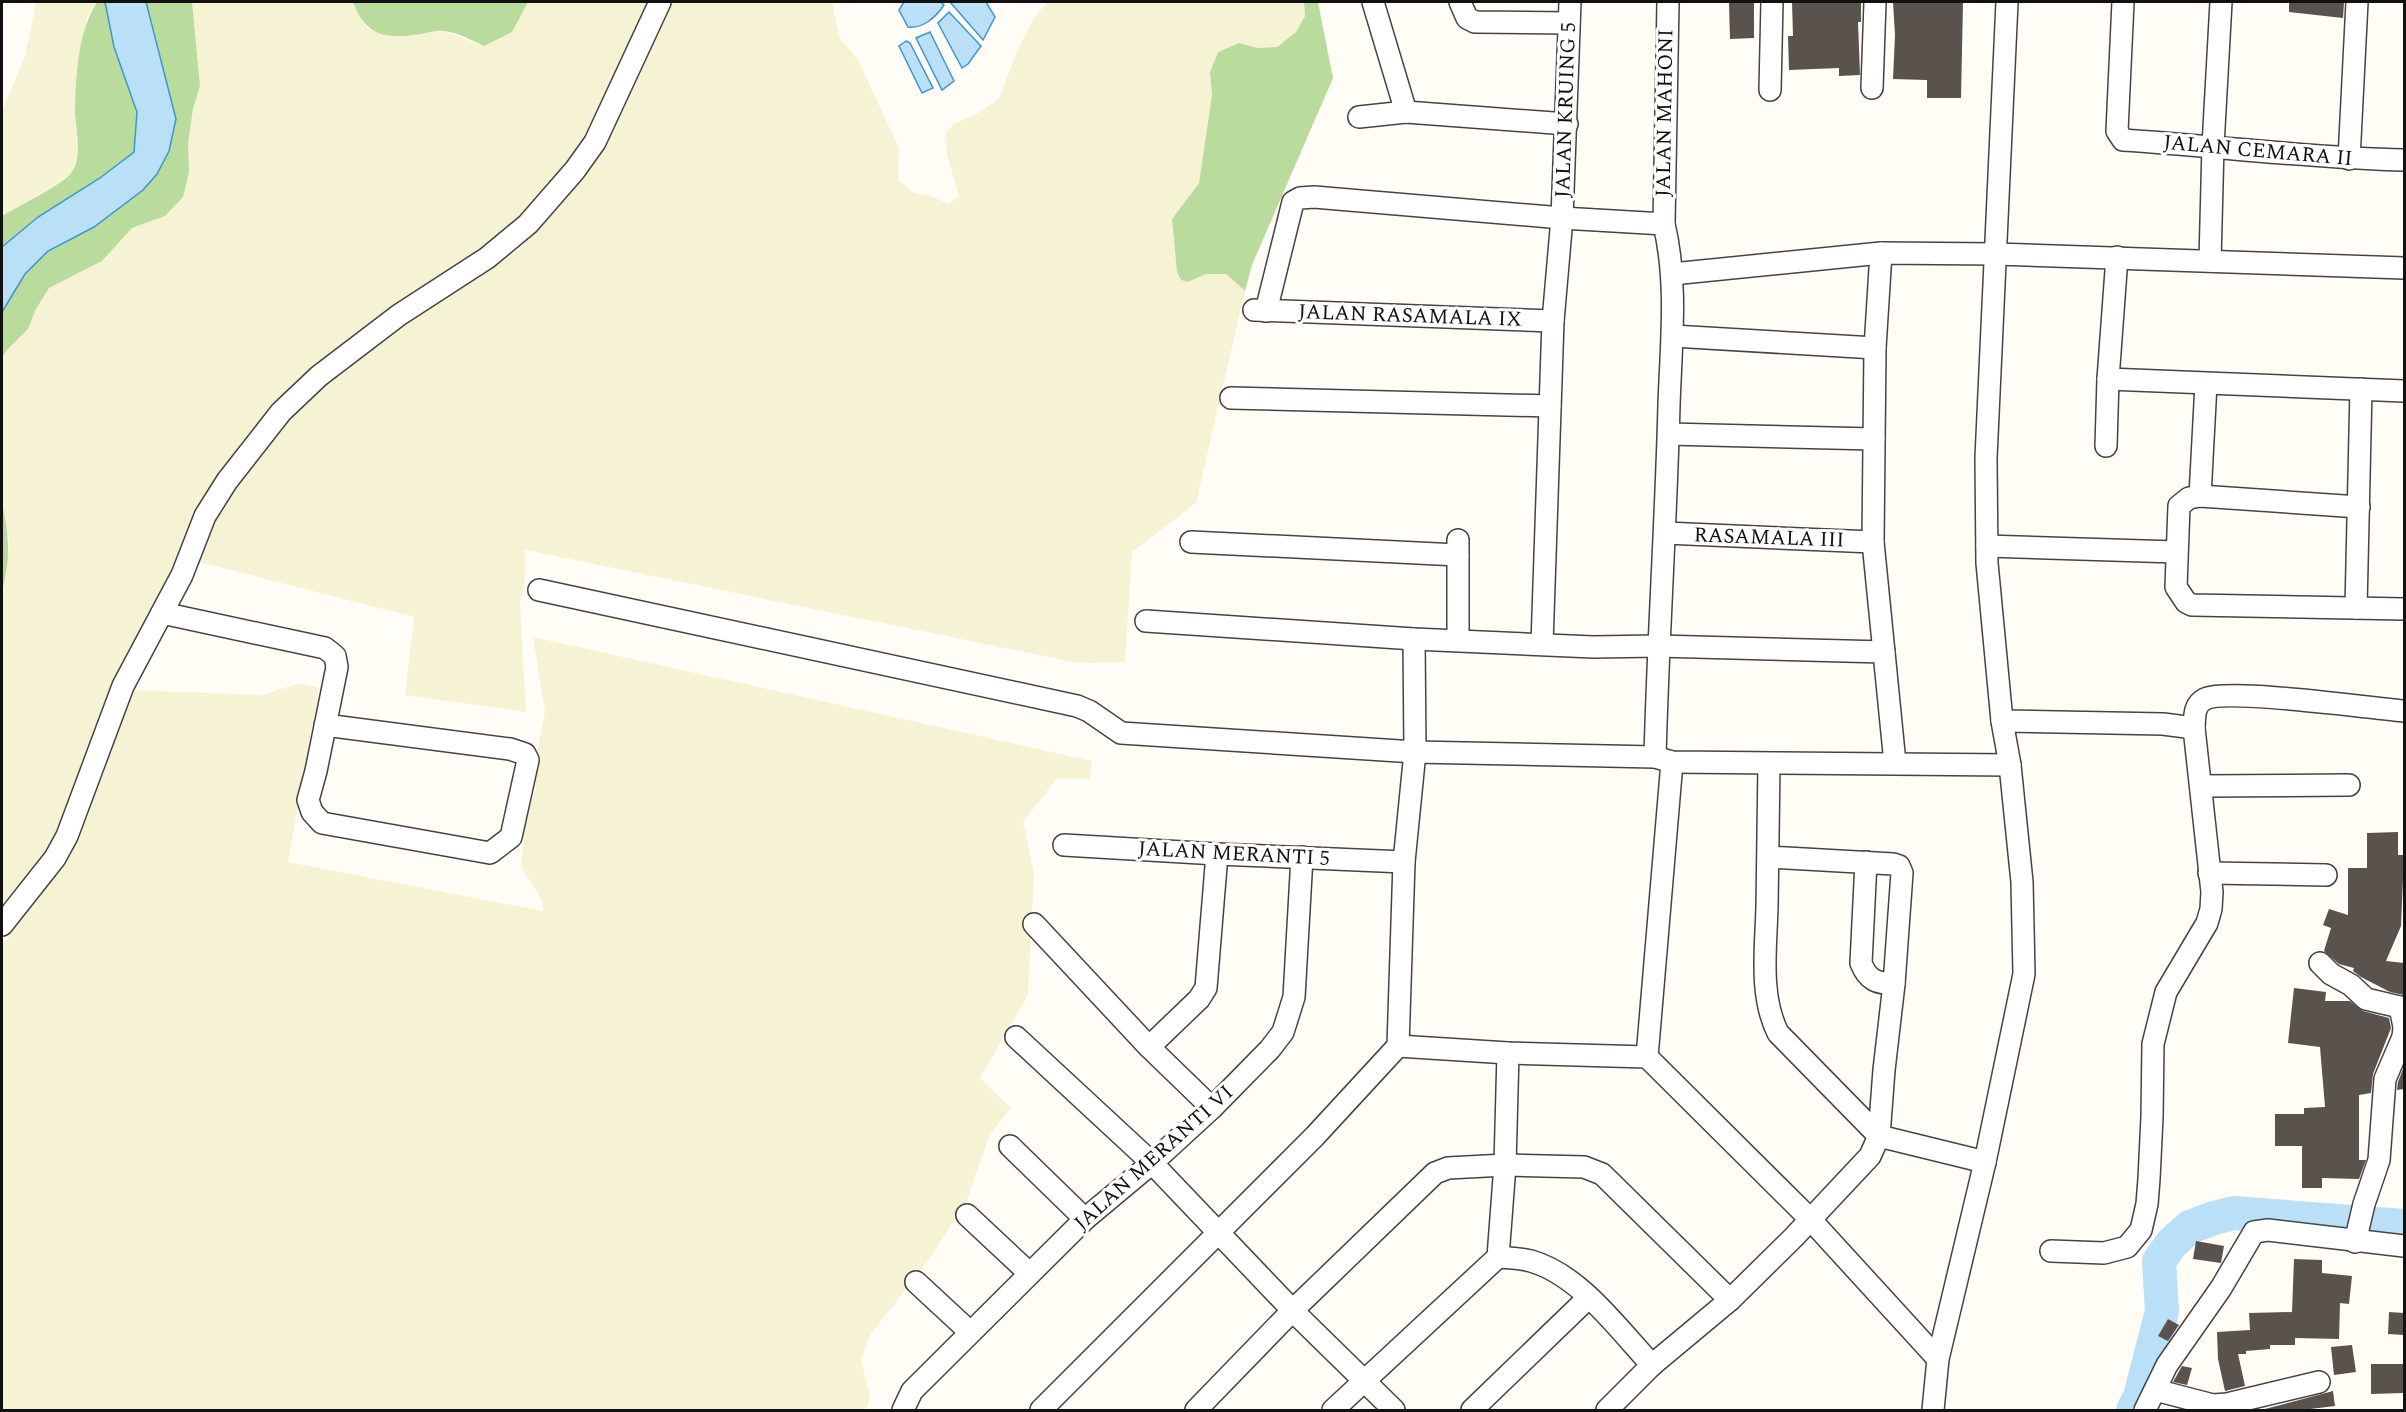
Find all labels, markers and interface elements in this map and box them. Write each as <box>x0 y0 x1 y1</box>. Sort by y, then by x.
street label: JALAN KRUING 5 <box>1547 21 1585 199</box>
street label: JALAN MAHONI <box>1648 29 1682 197</box>
street label: JALAN CEMARA II <box>2162 127 2354 175</box>
street label: JALAN RASAMALA IX <box>1298 296 1522 336</box>
street label: RASAMALA III <box>1693 519 1845 557</box>
street label: JALAN MERANTI 5 <box>1137 833 1331 875</box>
street label: JALAN MERANTI VI <box>1067 1077 1241 1239</box>

